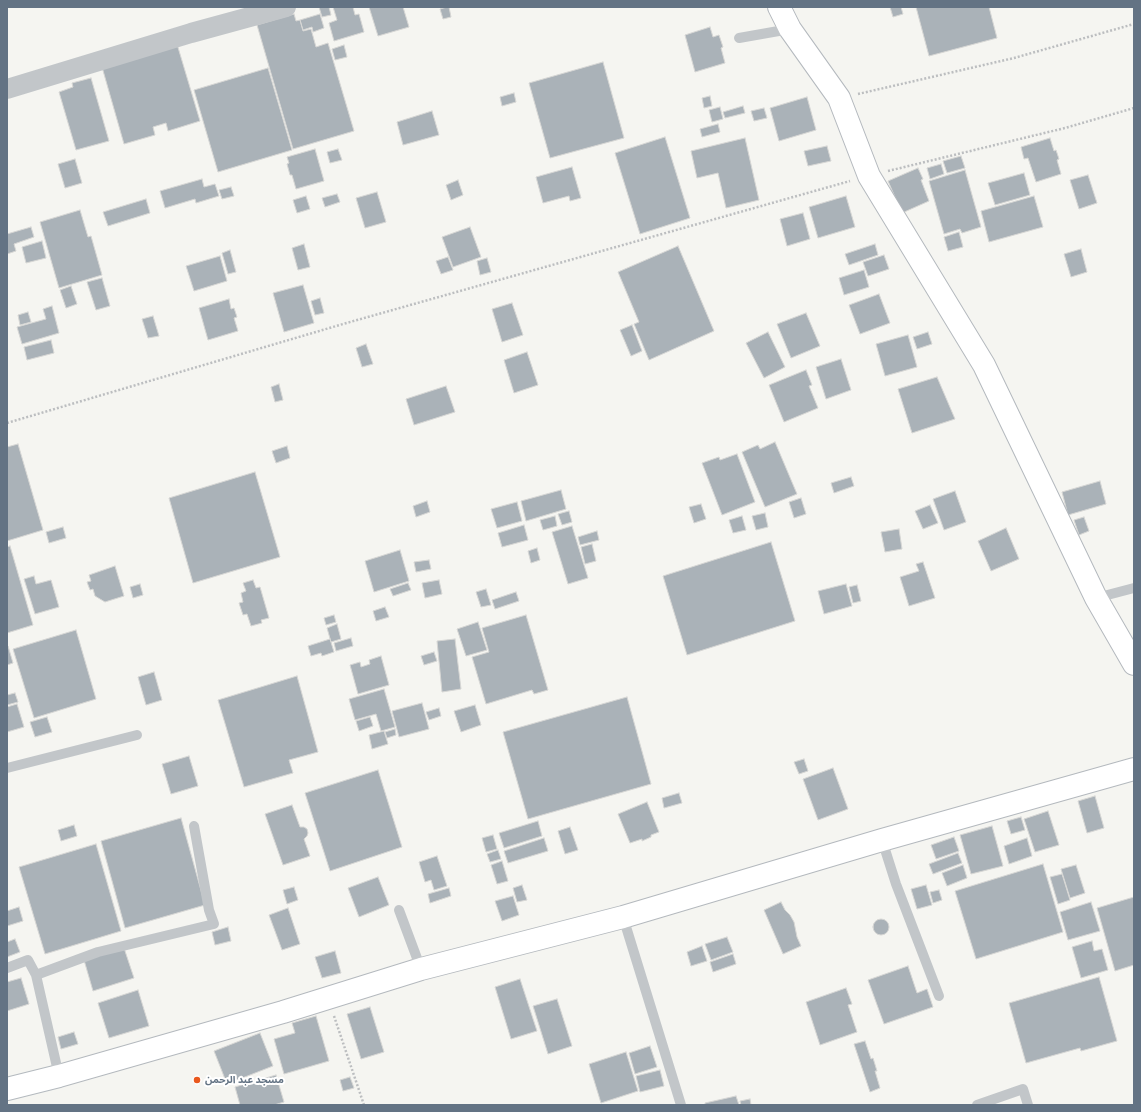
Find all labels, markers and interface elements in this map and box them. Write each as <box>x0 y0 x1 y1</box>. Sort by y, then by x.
place label: مسجد عبد الرحمن <box>205 1074 284 1086</box>
marker: مسجد عبد الرحمن <box>192 1075 202 1085</box>

